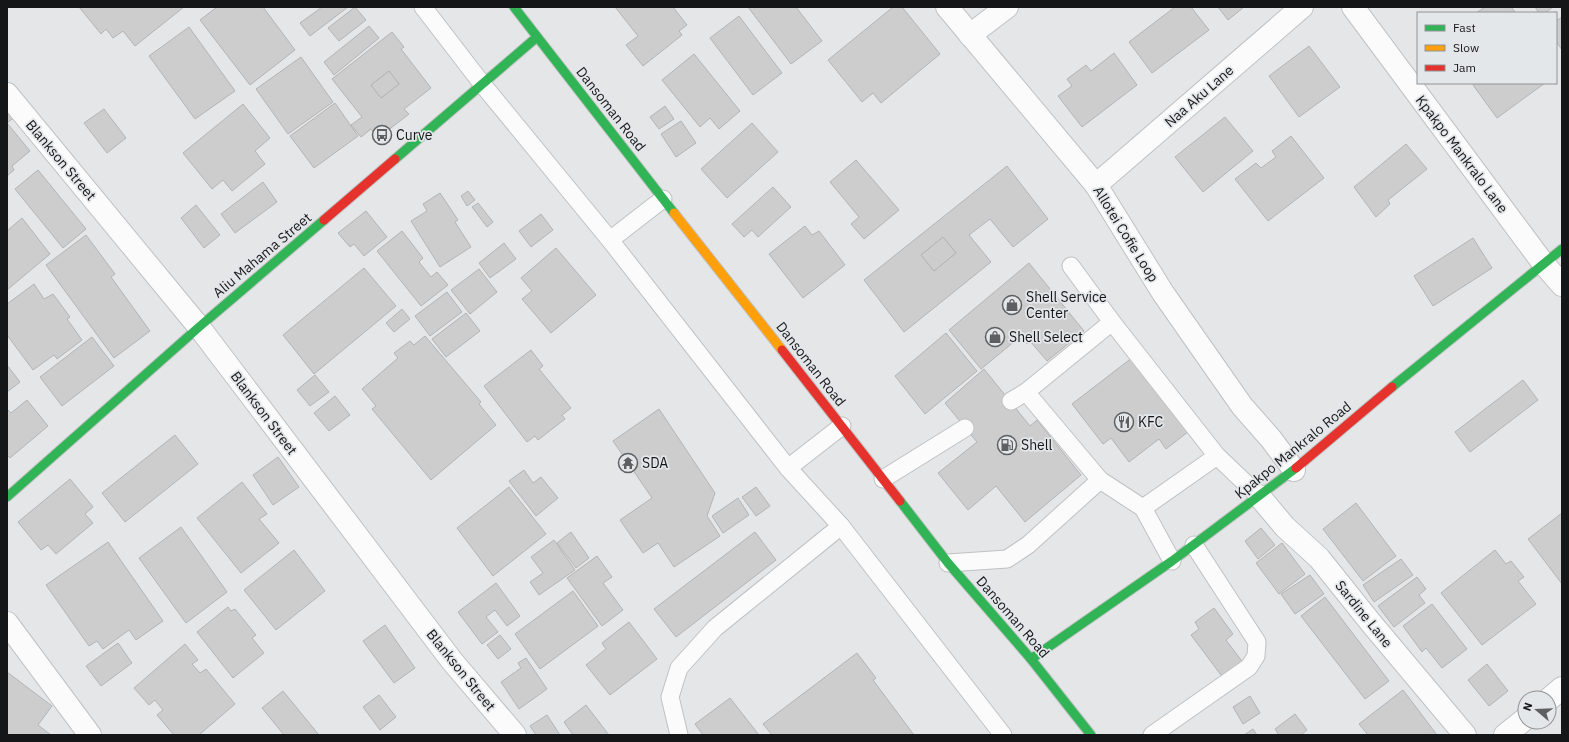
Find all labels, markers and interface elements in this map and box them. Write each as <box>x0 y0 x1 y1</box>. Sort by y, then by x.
legend <box>1417 12 1557 84</box>
text: Fast <box>1453 20 1476 35</box>
text: Slow <box>1453 40 1479 55</box>
text: Jam <box>1453 60 1476 75</box>
street label: Naa Aku Lane <box>1161 61 1237 131</box>
street label: Dansoman Road <box>572 63 650 155</box>
street label: Kpakpo Mankralo Lane <box>1412 92 1512 217</box>
street label: Blankson Street <box>22 116 100 204</box>
bus stop icon: Curve <box>371 124 393 146</box>
place label: Curve <box>396 126 433 144</box>
street label: Allotei Cofie Loop <box>1089 183 1163 285</box>
street label: Aliu Mahama Street <box>209 208 315 301</box>
place label: Shell Service Center <box>1026 288 1107 322</box>
shop icon: Shell Service Center <box>1001 294 1023 316</box>
street label: Dansoman Road <box>772 318 850 410</box>
shop icon: Shell Select <box>984 326 1006 348</box>
place label: Shell Select <box>1009 328 1083 346</box>
street label: Blankson Street <box>227 368 301 458</box>
street label: Kpakpo Mankralo Road <box>1231 397 1355 503</box>
restaurant icon: KFC <box>1113 411 1135 433</box>
place label: KFC <box>1138 413 1163 431</box>
fuel station icon: Shell <box>996 434 1018 456</box>
place label: Shell <box>1021 436 1053 454</box>
temple icon: SDA <box>617 452 639 474</box>
place label: SDA <box>642 454 668 472</box>
street label: Dansoman Road <box>973 572 1053 662</box>
street label: Sardine Lane <box>1331 577 1397 652</box>
street label: Blankson Street <box>423 626 499 715</box>
north arrow <box>1517 690 1557 730</box>
text: N <box>1520 701 1535 713</box>

